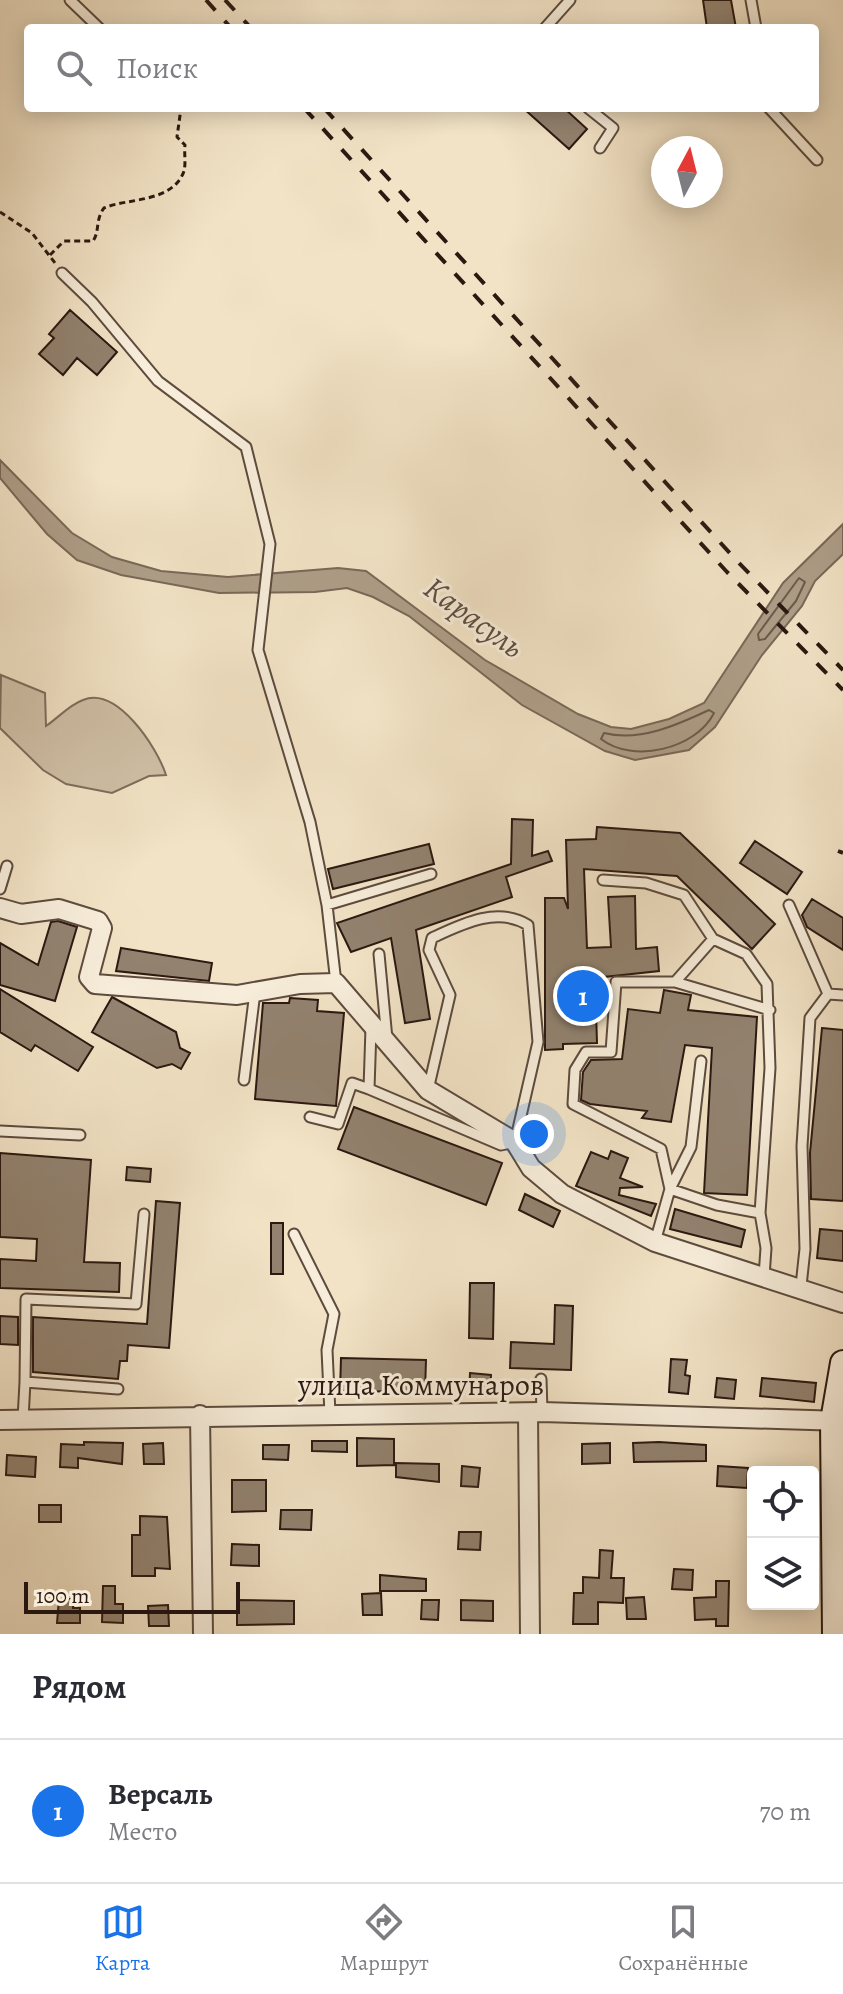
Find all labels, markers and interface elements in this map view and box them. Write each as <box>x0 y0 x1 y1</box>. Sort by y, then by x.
search box <box>24 24 819 112</box>
icon: search <box>52 46 96 90</box>
text: Поиск <box>116 48 198 88</box>
north arrow <box>651 136 723 208</box>
water label: Карасуль <box>415 566 533 668</box>
pin: 1 <box>557 966 609 1026</box>
your location <box>514 1114 554 1154</box>
street label: улица Коммунаров <box>297 1365 544 1405</box>
map controls <box>747 1466 819 1610</box>
button: locate <box>747 1466 819 1538</box>
button: layers <box>747 1538 819 1610</box>
scale bar <box>24 1578 240 1614</box>
text: 100 m <box>36 1581 90 1611</box>
text: Рядом <box>32 1663 126 1710</box>
text: Версаль <box>108 1774 213 1814</box>
text: 1 <box>53 1794 63 1829</box>
text: 70 m <box>759 1794 811 1829</box>
text: Место <box>108 1814 177 1849</box>
tab: Карта <box>95 1900 150 1978</box>
tab: Маршрут <box>340 1900 429 1978</box>
tab: Сохранённые <box>618 1900 748 1978</box>

